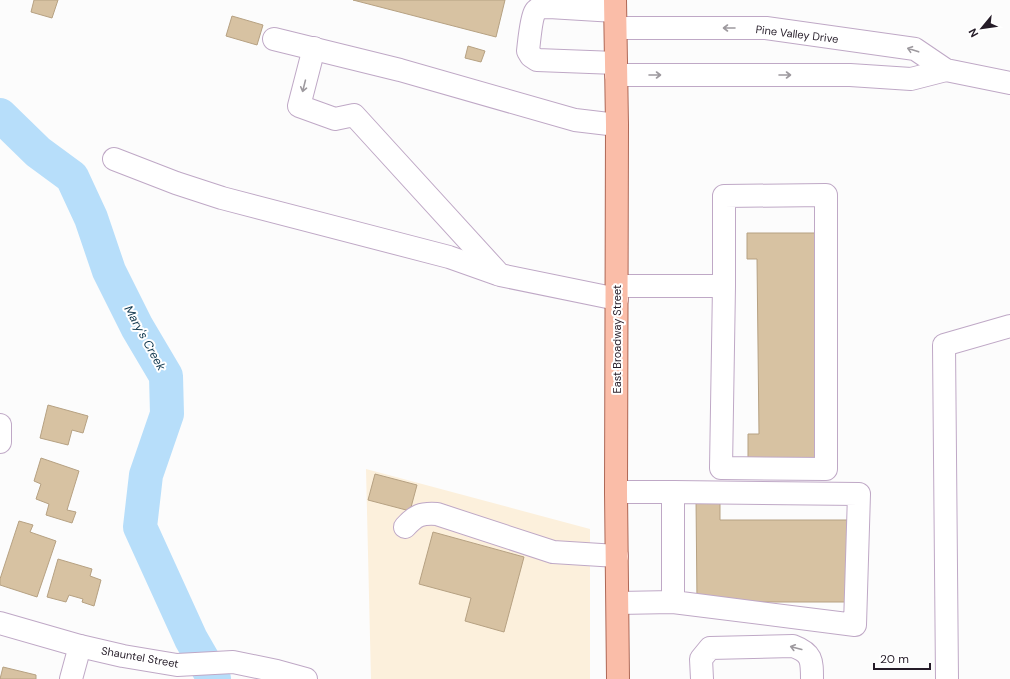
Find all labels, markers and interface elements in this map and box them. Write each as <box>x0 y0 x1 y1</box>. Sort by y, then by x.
north arrow <box>962 8 1002 48</box>
street label: Pine Valley Drive <box>755 22 839 46</box>
one-way arrow <box>723 24 736 32</box>
text: N <box>965 26 981 40</box>
one-way arrow <box>907 46 920 53</box>
one-way arrow <box>648 71 661 79</box>
one-way arrow <box>778 71 791 79</box>
one-way arrow <box>300 79 307 92</box>
street label: East Broadway Street <box>610 285 624 393</box>
water label: Mary's Creek <box>121 303 170 374</box>
street label: Shauntel Street <box>100 643 180 671</box>
one-way arrow <box>790 644 803 651</box>
scale bar <box>874 645 930 671</box>
text: 20 m <box>880 651 909 667</box>

